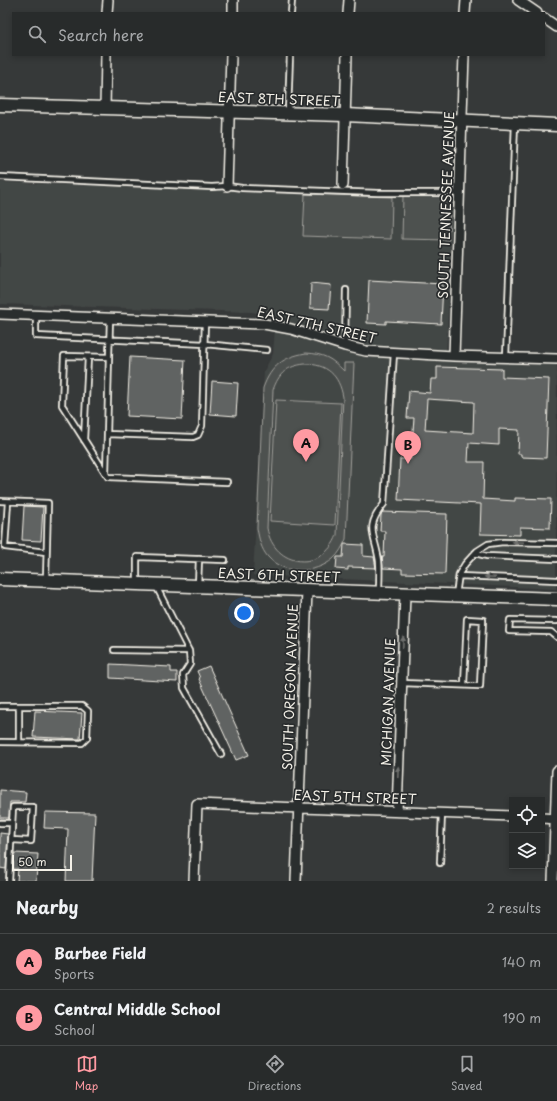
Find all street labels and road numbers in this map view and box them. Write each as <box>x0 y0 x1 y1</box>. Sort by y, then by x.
street label: EAST 8TH STREET <box>218 87 341 110</box>
street label: SOUTH TENNESSEE AVENUE <box>433 111 458 299</box>
street label: EAST 7TH STREET <box>256 302 379 347</box>
street label: EAST 6TH STREET <box>217 563 341 586</box>
street label: SOUTH OREGON AVENUE <box>277 604 302 770</box>
street label: MICHIGAN AVENUE <box>376 638 399 766</box>
street label: EAST 5TH STREET <box>293 785 417 808</box>

